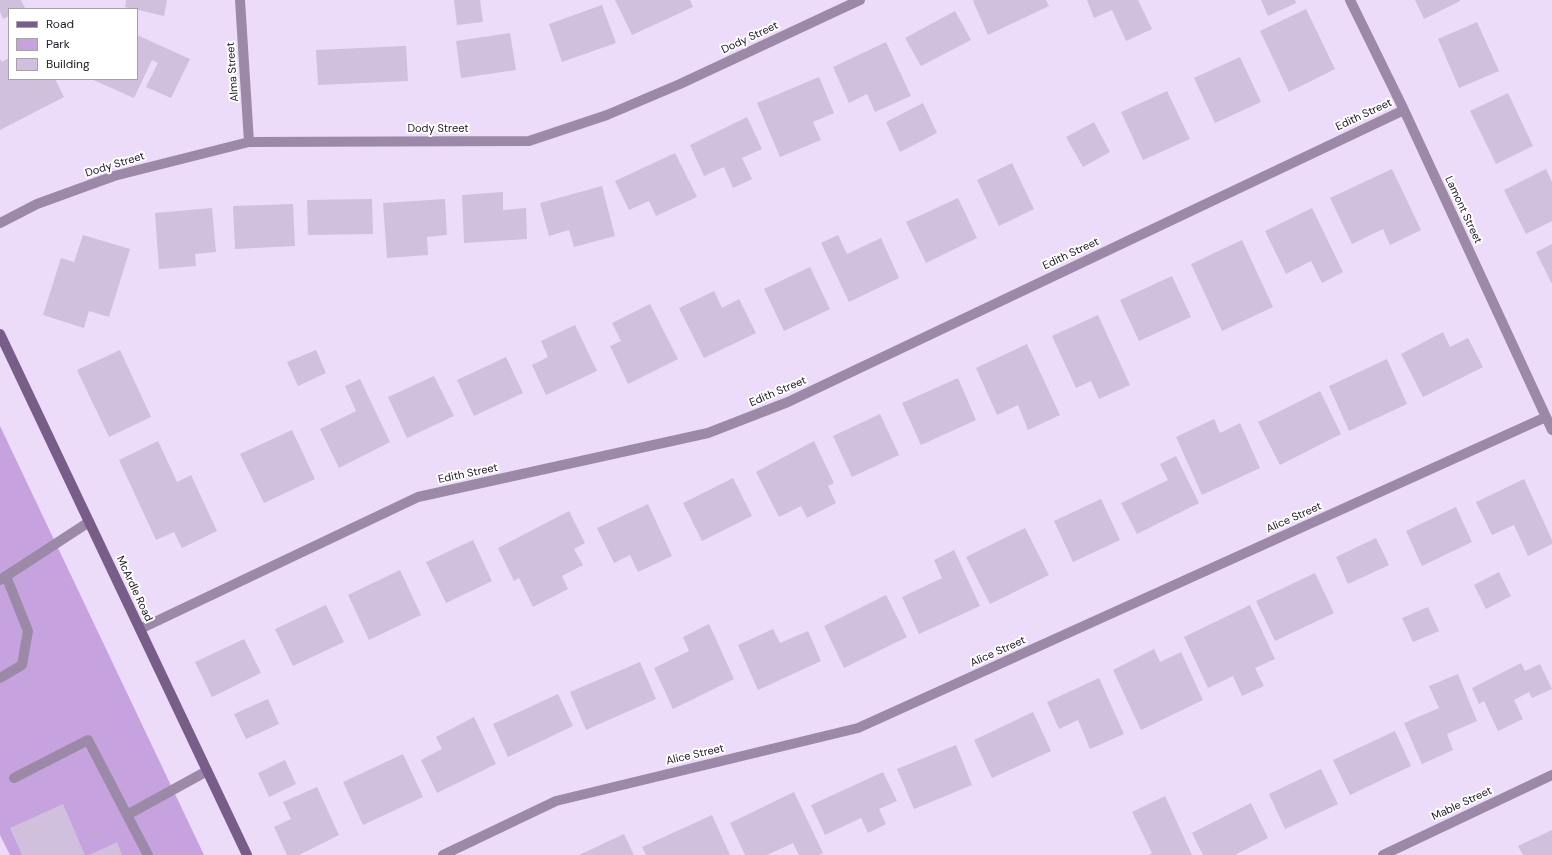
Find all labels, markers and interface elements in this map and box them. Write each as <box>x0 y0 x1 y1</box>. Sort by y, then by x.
legend <box>8 8 138 80</box>
text: Road <box>46 16 74 32</box>
street label: Dody Street <box>719 19 781 57</box>
text: Park <box>46 36 70 52</box>
street label: Alma Street <box>224 42 242 102</box>
text: Building <box>46 56 90 72</box>
street label: Edith Street <box>1334 96 1394 134</box>
street label: Dody Street <box>407 122 469 136</box>
street label: Dody Street <box>84 150 146 180</box>
street label: Lamont Street <box>1442 174 1484 246</box>
street label: Edith Street <box>1041 235 1101 273</box>
street label: Edith Street <box>748 374 808 410</box>
street label: Edith Street <box>437 461 499 487</box>
street label: Alice Street <box>1264 500 1324 536</box>
street label: McArdle Road <box>113 554 155 624</box>
street label: Alice Street <box>968 634 1028 670</box>
street label: Alice Street <box>665 742 725 768</box>
street label: Mable Street <box>1430 784 1494 824</box>

